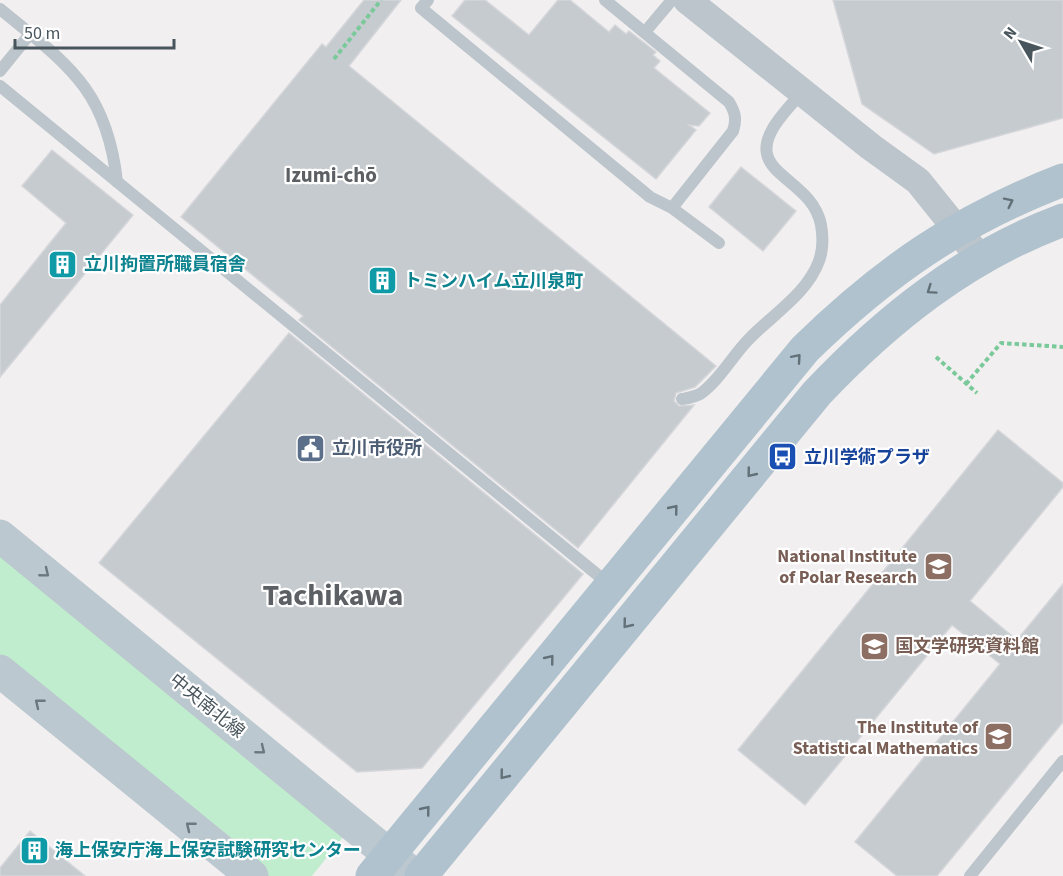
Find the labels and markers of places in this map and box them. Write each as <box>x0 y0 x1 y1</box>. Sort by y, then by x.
building icon: 立川拘置所職員宿舎 <box>47 248 79 280</box>
place label: 立川拘置所職員宿舎 <box>84 252 246 277</box>
building icon: トミンハイム立川泉町 <box>367 265 399 297</box>
place label: トミンハイム立川泉町 <box>404 269 583 294</box>
public building icon: 立川市役所 <box>295 432 327 464</box>
place label: 立川市役所 <box>332 436 422 461</box>
bus stop icon: 立川学術プラザ <box>767 441 799 473</box>
place label: 立川学術プラザ <box>804 445 930 470</box>
place label: National Institute of Polar Research <box>777 544 917 590</box>
school or university icon: National Institute of Polar Research <box>922 550 954 582</box>
school or university icon: 国文学研究資料館 <box>858 630 890 662</box>
place label: 国文学研究資料館 <box>895 634 1039 659</box>
place label: The Institute of Statistical Mathematics <box>793 715 979 761</box>
school or university icon: The Institute of Statistical Mathematics <box>983 721 1015 753</box>
building icon: 海上保安庁海上保安試験研究センター <box>18 834 50 866</box>
place label: 海上保安庁海上保安試験研究センター <box>55 838 361 863</box>

